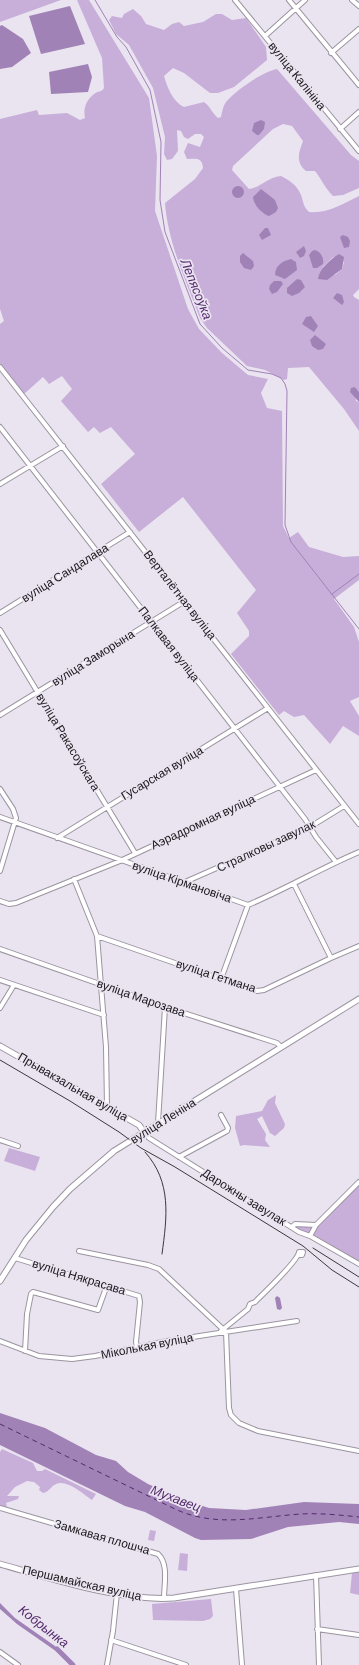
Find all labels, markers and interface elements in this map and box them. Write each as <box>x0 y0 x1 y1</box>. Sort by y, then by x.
street label: вуліца Калініна <box>265 39 330 113</box>
water label: Лепясоўка <box>177 255 216 322</box>
street label: вуліца Сандалава <box>18 540 111 605</box>
street label: Верталётная вуліца <box>141 547 220 643</box>
street label: Палкавая вуліца <box>135 603 204 685</box>
street label: вуліца Заморына <box>49 626 137 689</box>
street label: вуліца Ракасоўскага <box>33 690 104 794</box>
street label: Гусарская вуліца <box>118 742 206 803</box>
street label: Аэрадромная вуліца <box>148 791 258 852</box>
street label: Стралковы завулак <box>214 816 318 875</box>
street label: вуліца Кірмановіча <box>131 858 234 906</box>
street label: вуліца Гетмана <box>174 956 258 996</box>
street label: вуліца Марозава <box>95 975 188 1020</box>
street label: Прывакзальная вуліца <box>15 1049 131 1124</box>
street label: вуліца Леніна <box>127 1094 199 1147</box>
street label: Дарожны завулак <box>199 1165 290 1229</box>
street label: вуліца Някрасава <box>31 1255 128 1298</box>
street label: Міколькая вуліца <box>99 1329 195 1362</box>
water label: Мухавец <box>149 1481 203 1515</box>
street label: Замкавая плошча <box>53 1516 152 1557</box>
street label: Першамайская вуліца <box>21 1561 144 1604</box>
water label: Кобрынка <box>16 1601 72 1651</box>

